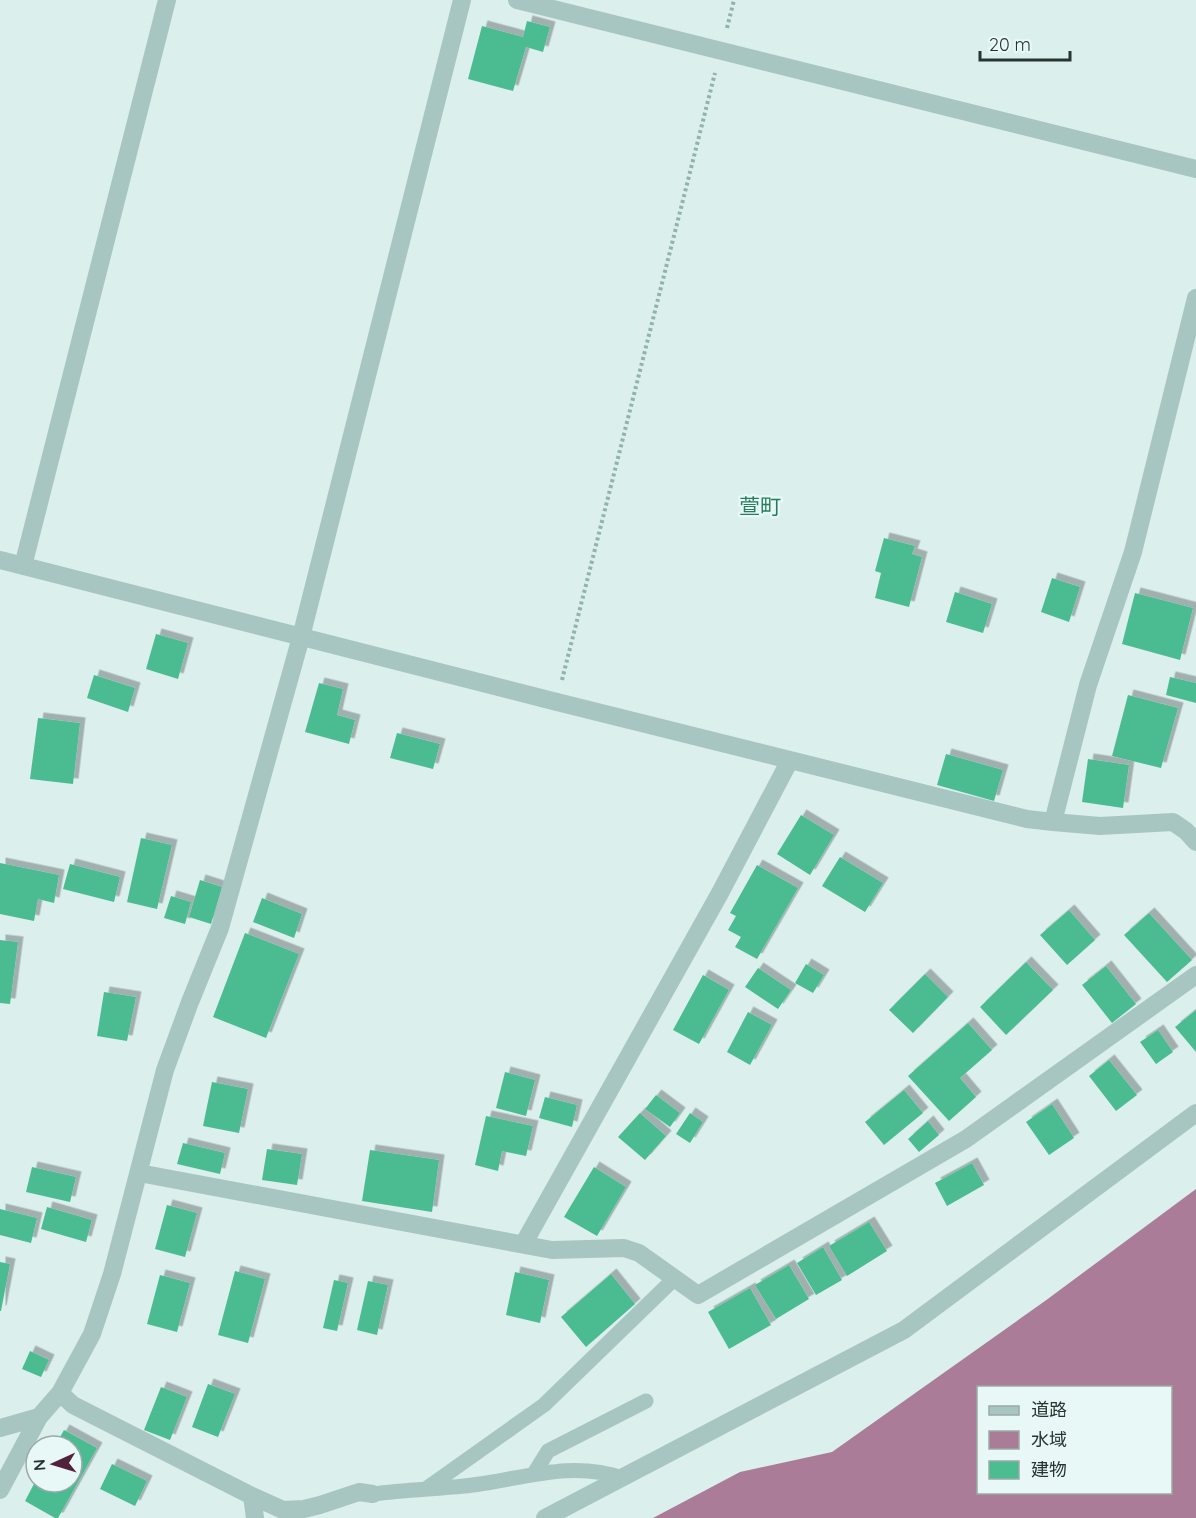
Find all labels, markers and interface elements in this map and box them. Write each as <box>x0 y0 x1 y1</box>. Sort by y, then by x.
scale bar <box>980 24 1070 62</box>
text: 20 m <box>989 33 1031 56</box>
district label: 萱町 <box>739 493 781 519</box>
legend <box>977 1386 1172 1494</box>
text: 道路 <box>1031 1398 1067 1421</box>
text: 水域 <box>1031 1428 1067 1451</box>
north arrow <box>24 1434 84 1494</box>
text: N <box>29 1458 49 1472</box>
text: 建物 <box>1031 1458 1067 1481</box>

